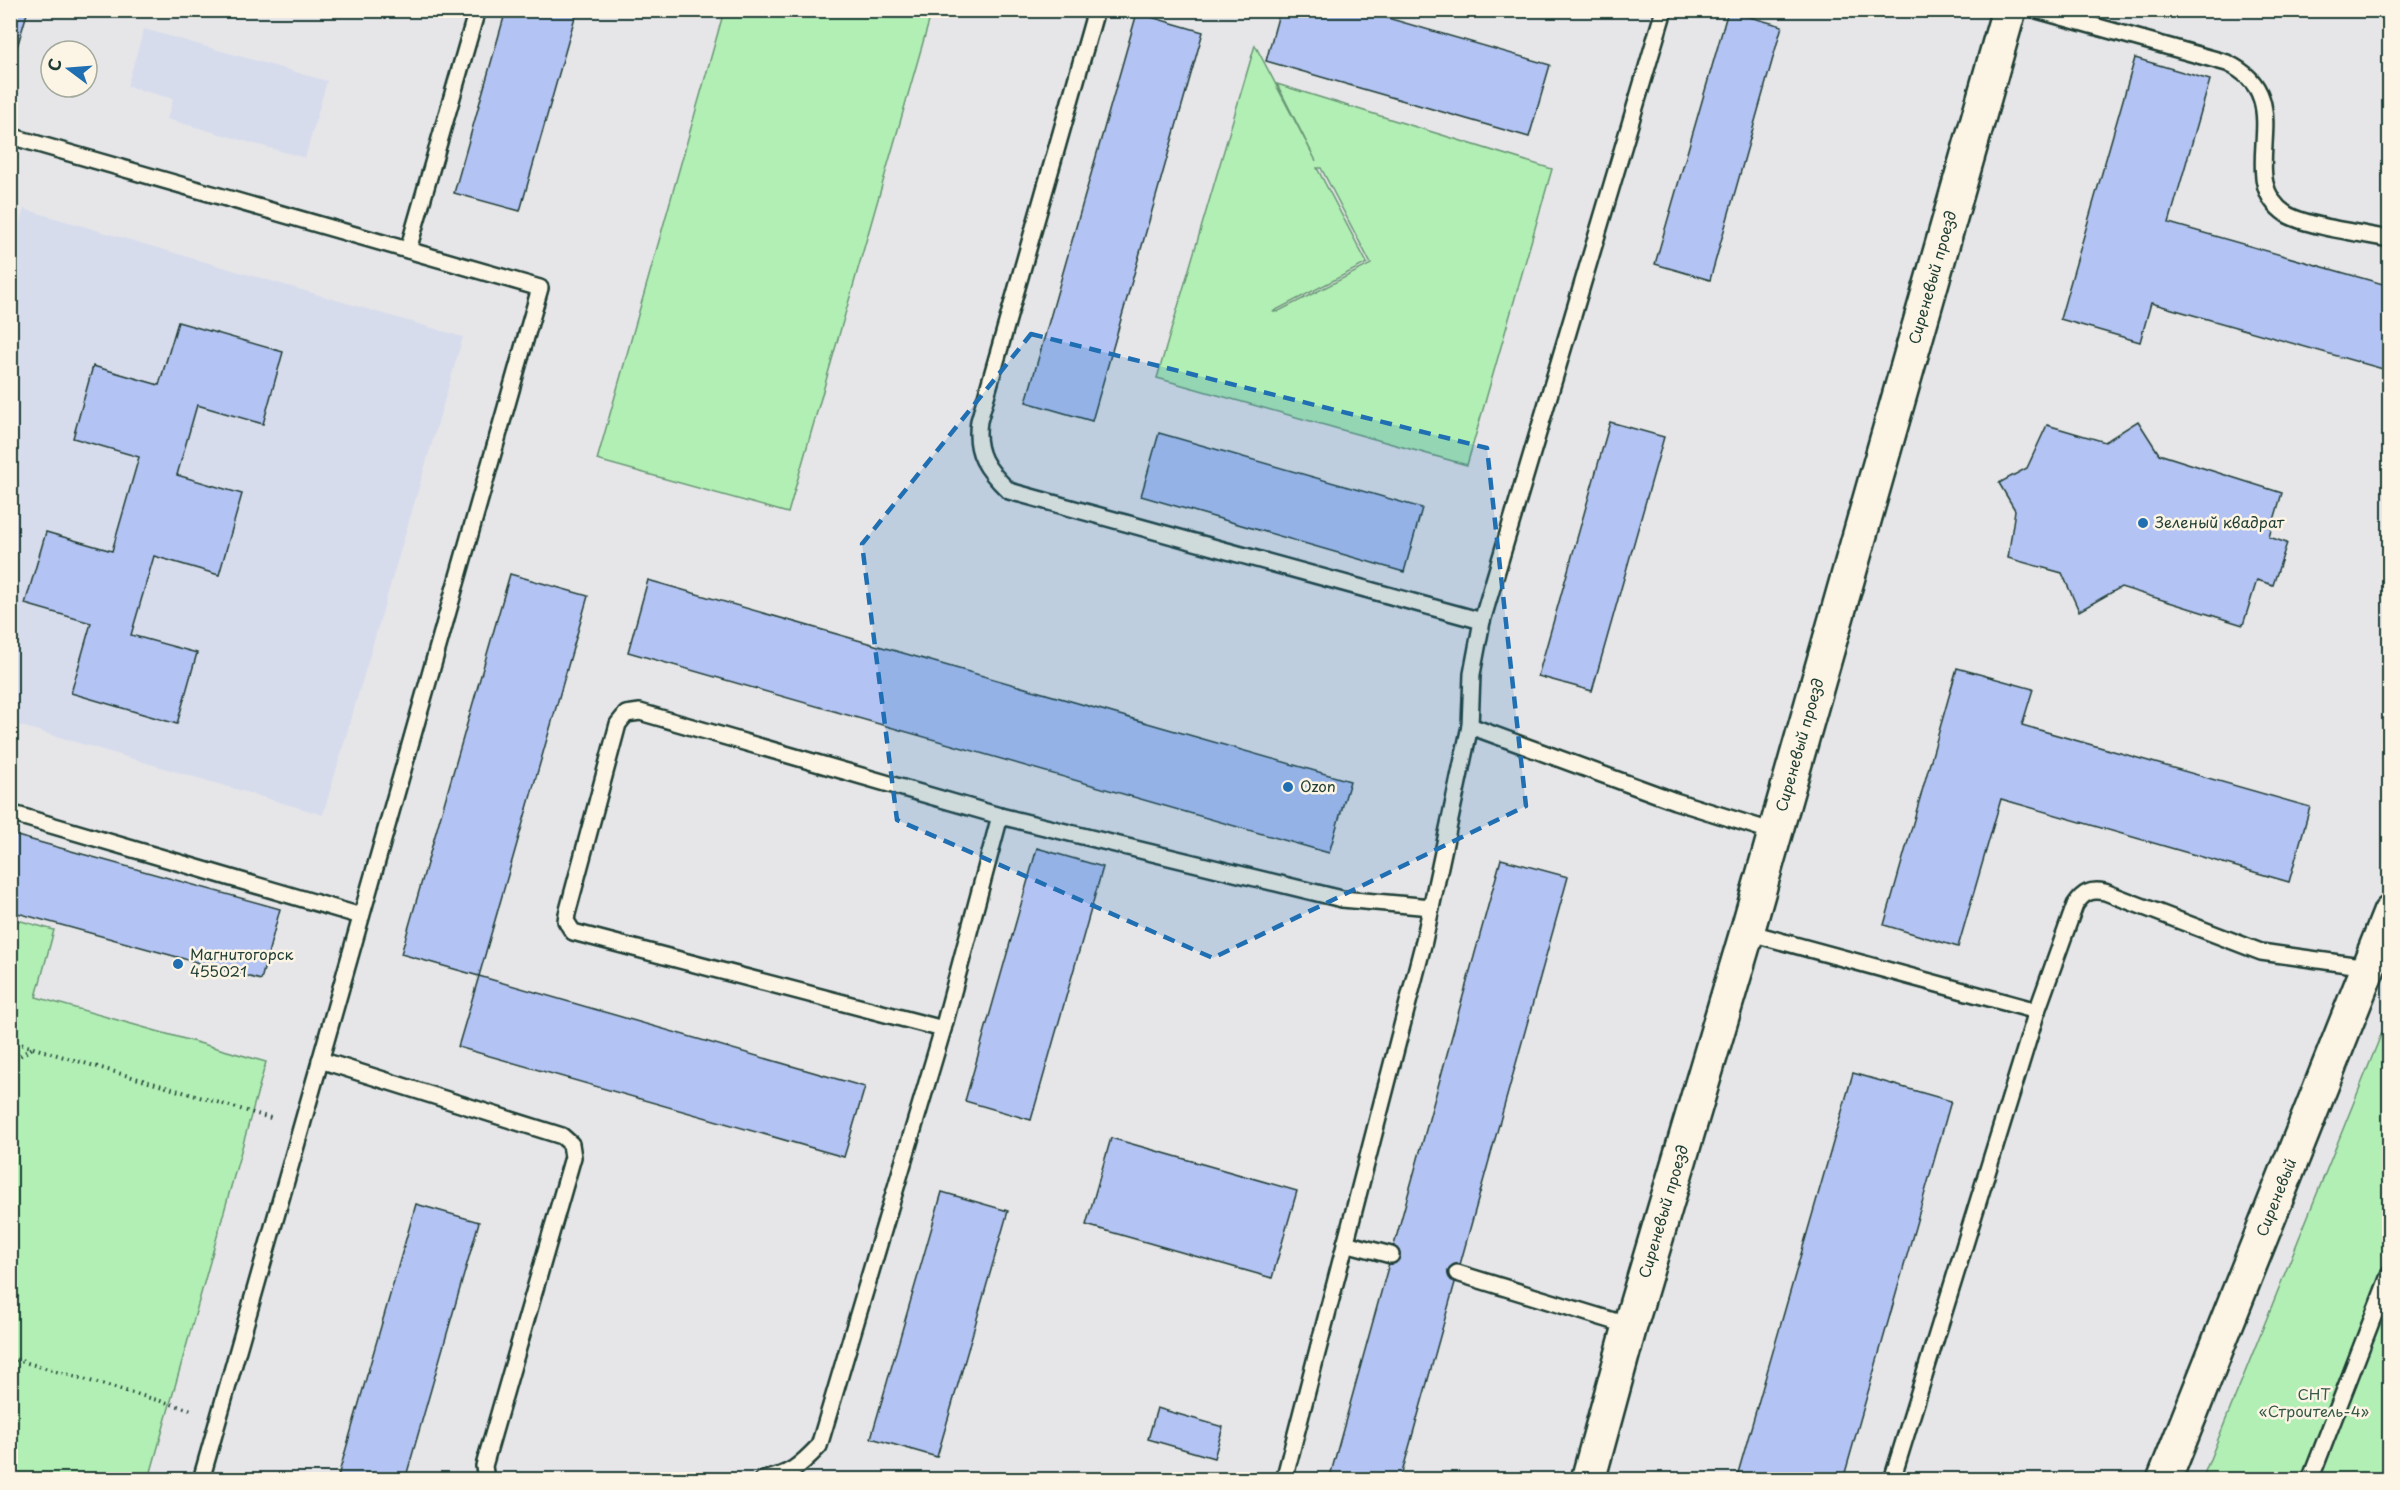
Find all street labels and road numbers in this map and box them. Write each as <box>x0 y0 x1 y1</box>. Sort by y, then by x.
street label: Сиреневый проезд <box>1902 208 1961 347</box>
street label: Сиреневый проезд <box>1769 675 1829 814</box>
street label: Сиреневый проезд <box>1632 1142 1693 1281</box>
street label: Сиреневый <box>2249 1155 2301 1240</box>

